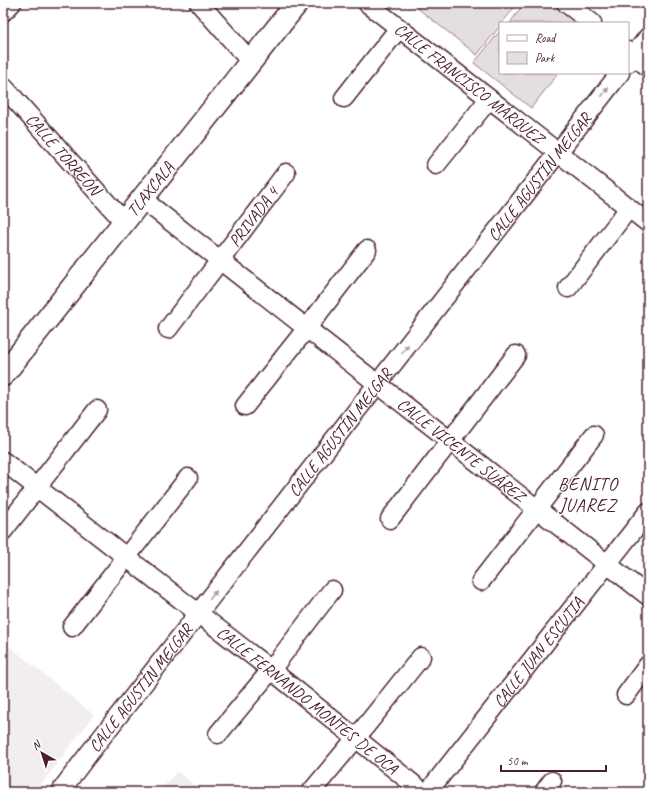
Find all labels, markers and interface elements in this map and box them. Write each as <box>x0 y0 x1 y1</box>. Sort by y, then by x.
street label: CALLE FRANCISCO MÁRQUEZ <box>390 18 551 151</box>
legend <box>499 22 629 74</box>
text: Road <box>535 30 557 46</box>
text: Park <box>535 50 556 66</box>
one-way arrow <box>601 87 610 98</box>
street label: CALLE AGUSTÍN MELGAR <box>483 108 597 245</box>
street label: CALLE TORREÓN <box>21 109 107 202</box>
street label: TLAXCALA <box>122 157 179 221</box>
street label: PRIVADA 4 <box>224 181 284 251</box>
one-way arrow <box>400 344 409 355</box>
street label: CALLE AGUSTÍN MELGAR <box>284 363 397 501</box>
street label: CALLE VICENTE SUÁREZ <box>393 393 531 508</box>
district label: BENITO JUAREZ <box>558 473 619 516</box>
one-way arrow <box>208 590 217 601</box>
street label: CALLE JUAN ESCUTIA <box>489 593 588 712</box>
street label: CALLE AGUSTÍN MELGAR <box>84 619 198 756</box>
street label: CALLE FERNANDO MONTES DE OCA <box>213 622 403 780</box>
north arrow <box>22 733 62 773</box>
text: N <box>29 736 44 753</box>
scale bar <box>501 747 606 773</box>
text: 50 m <box>507 753 529 769</box>

